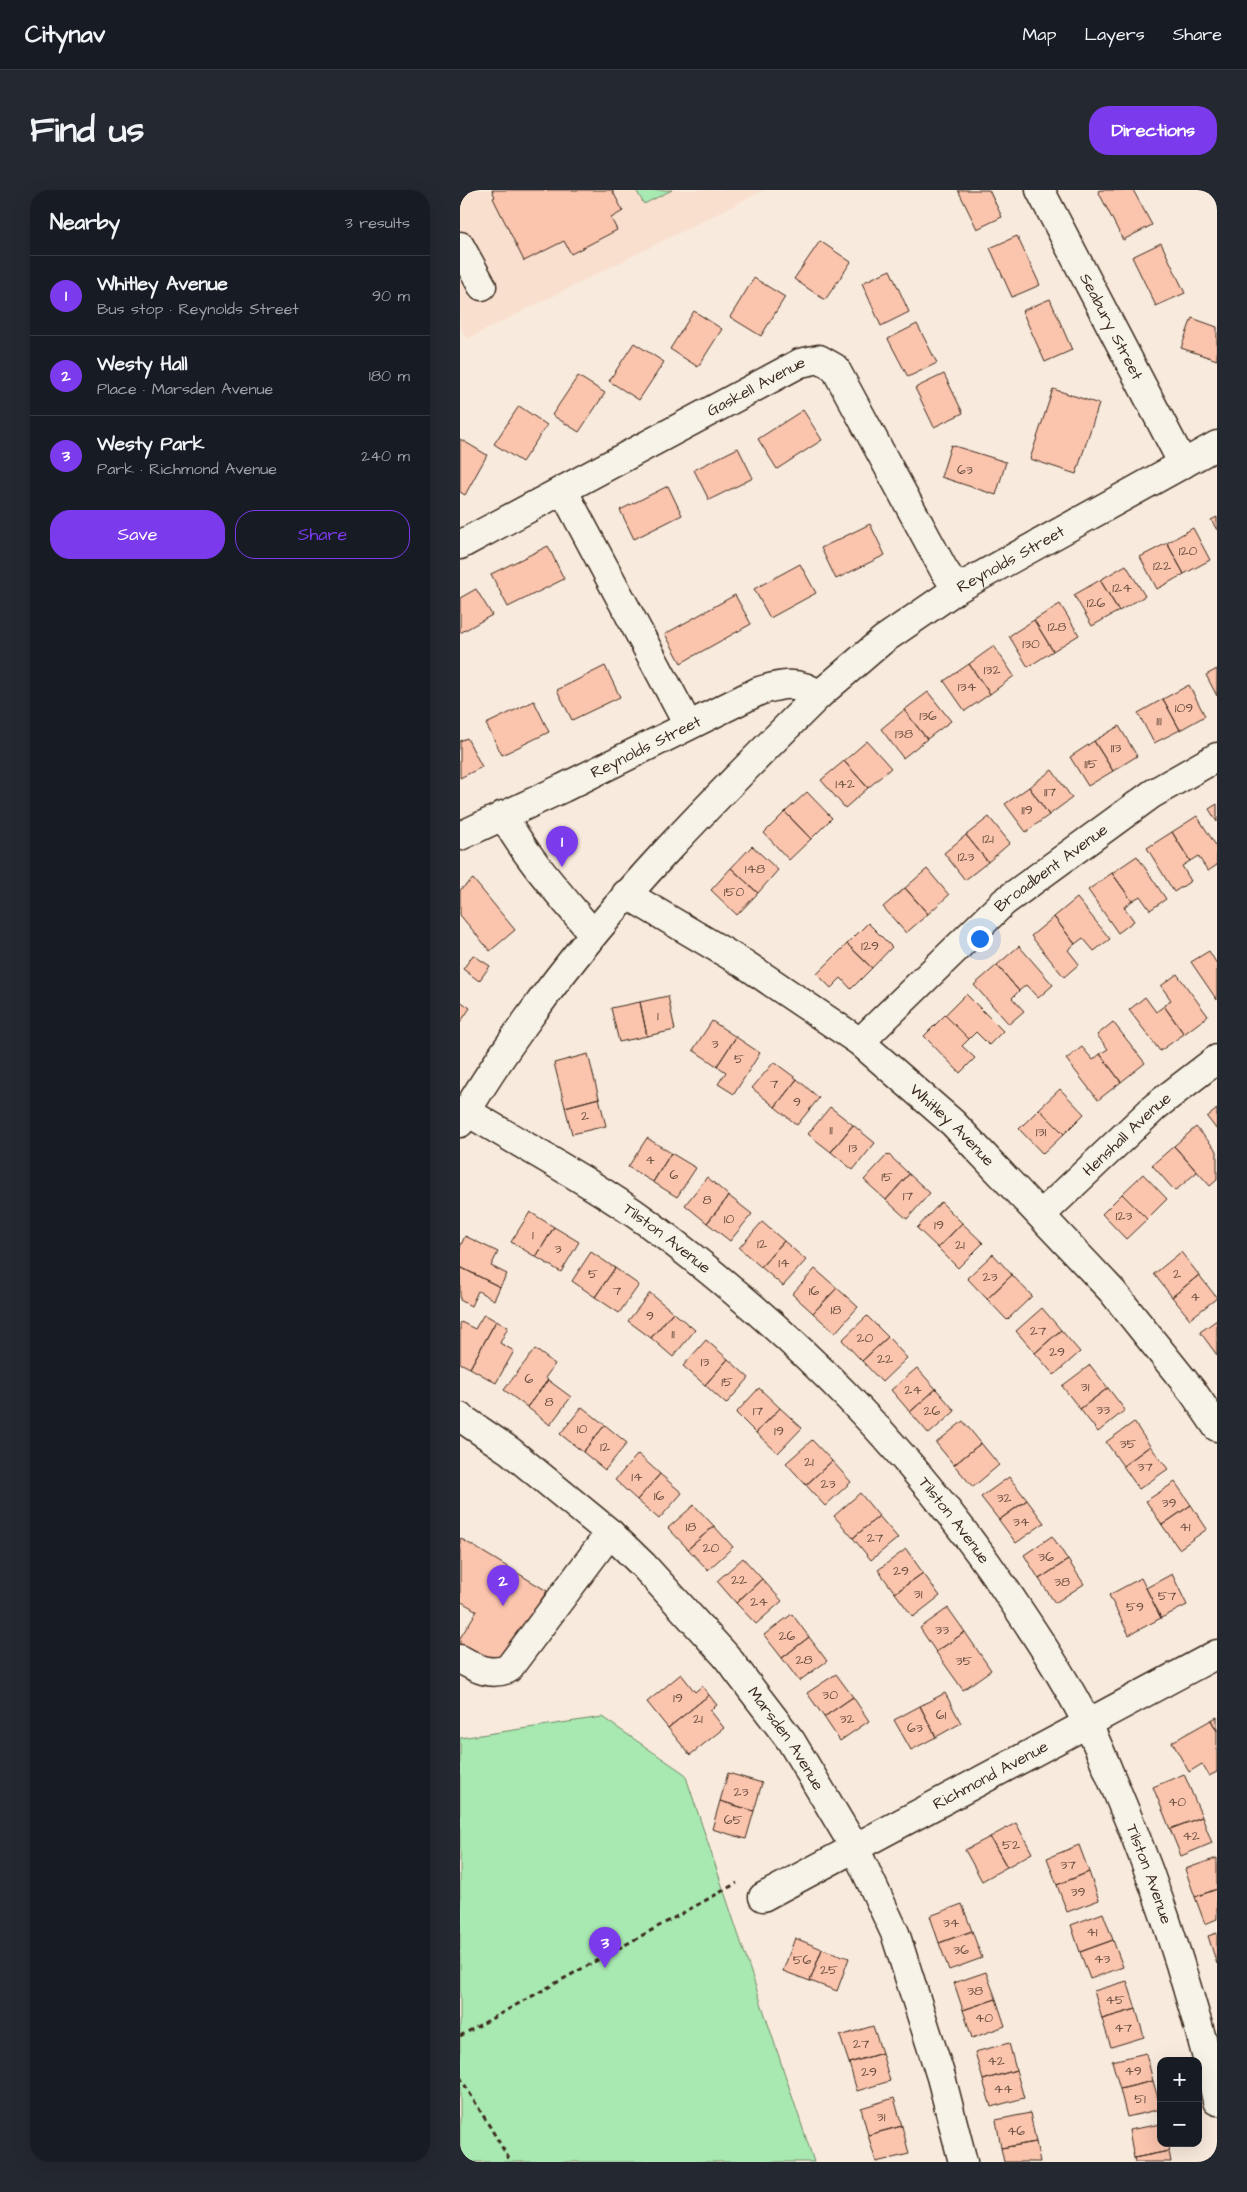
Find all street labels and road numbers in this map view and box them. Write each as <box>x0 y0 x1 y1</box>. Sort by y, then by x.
street label: Seabury Street <box>1074 269 1148 384</box>
street label: Gaskell Avenue <box>703 351 807 422</box>
street label: Reynolds Street <box>953 520 1069 598</box>
street label: Reynolds Street <box>587 710 705 784</box>
street label: Broadbent Avenue <box>989 819 1113 917</box>
street label: Whitley Avenue <box>905 1079 1000 1171</box>
street label: Henshall Avenue <box>1078 1087 1176 1181</box>
street label: Tilston Avenue <box>619 1198 716 1279</box>
street label: Tilston Avenue <box>913 1472 995 1569</box>
street label: Marsden Avenue <box>742 1682 829 1795</box>
street label: Richmond Avenue <box>929 1735 1052 1815</box>
street label: Tilston Avenue <box>1121 1821 1178 1927</box>

